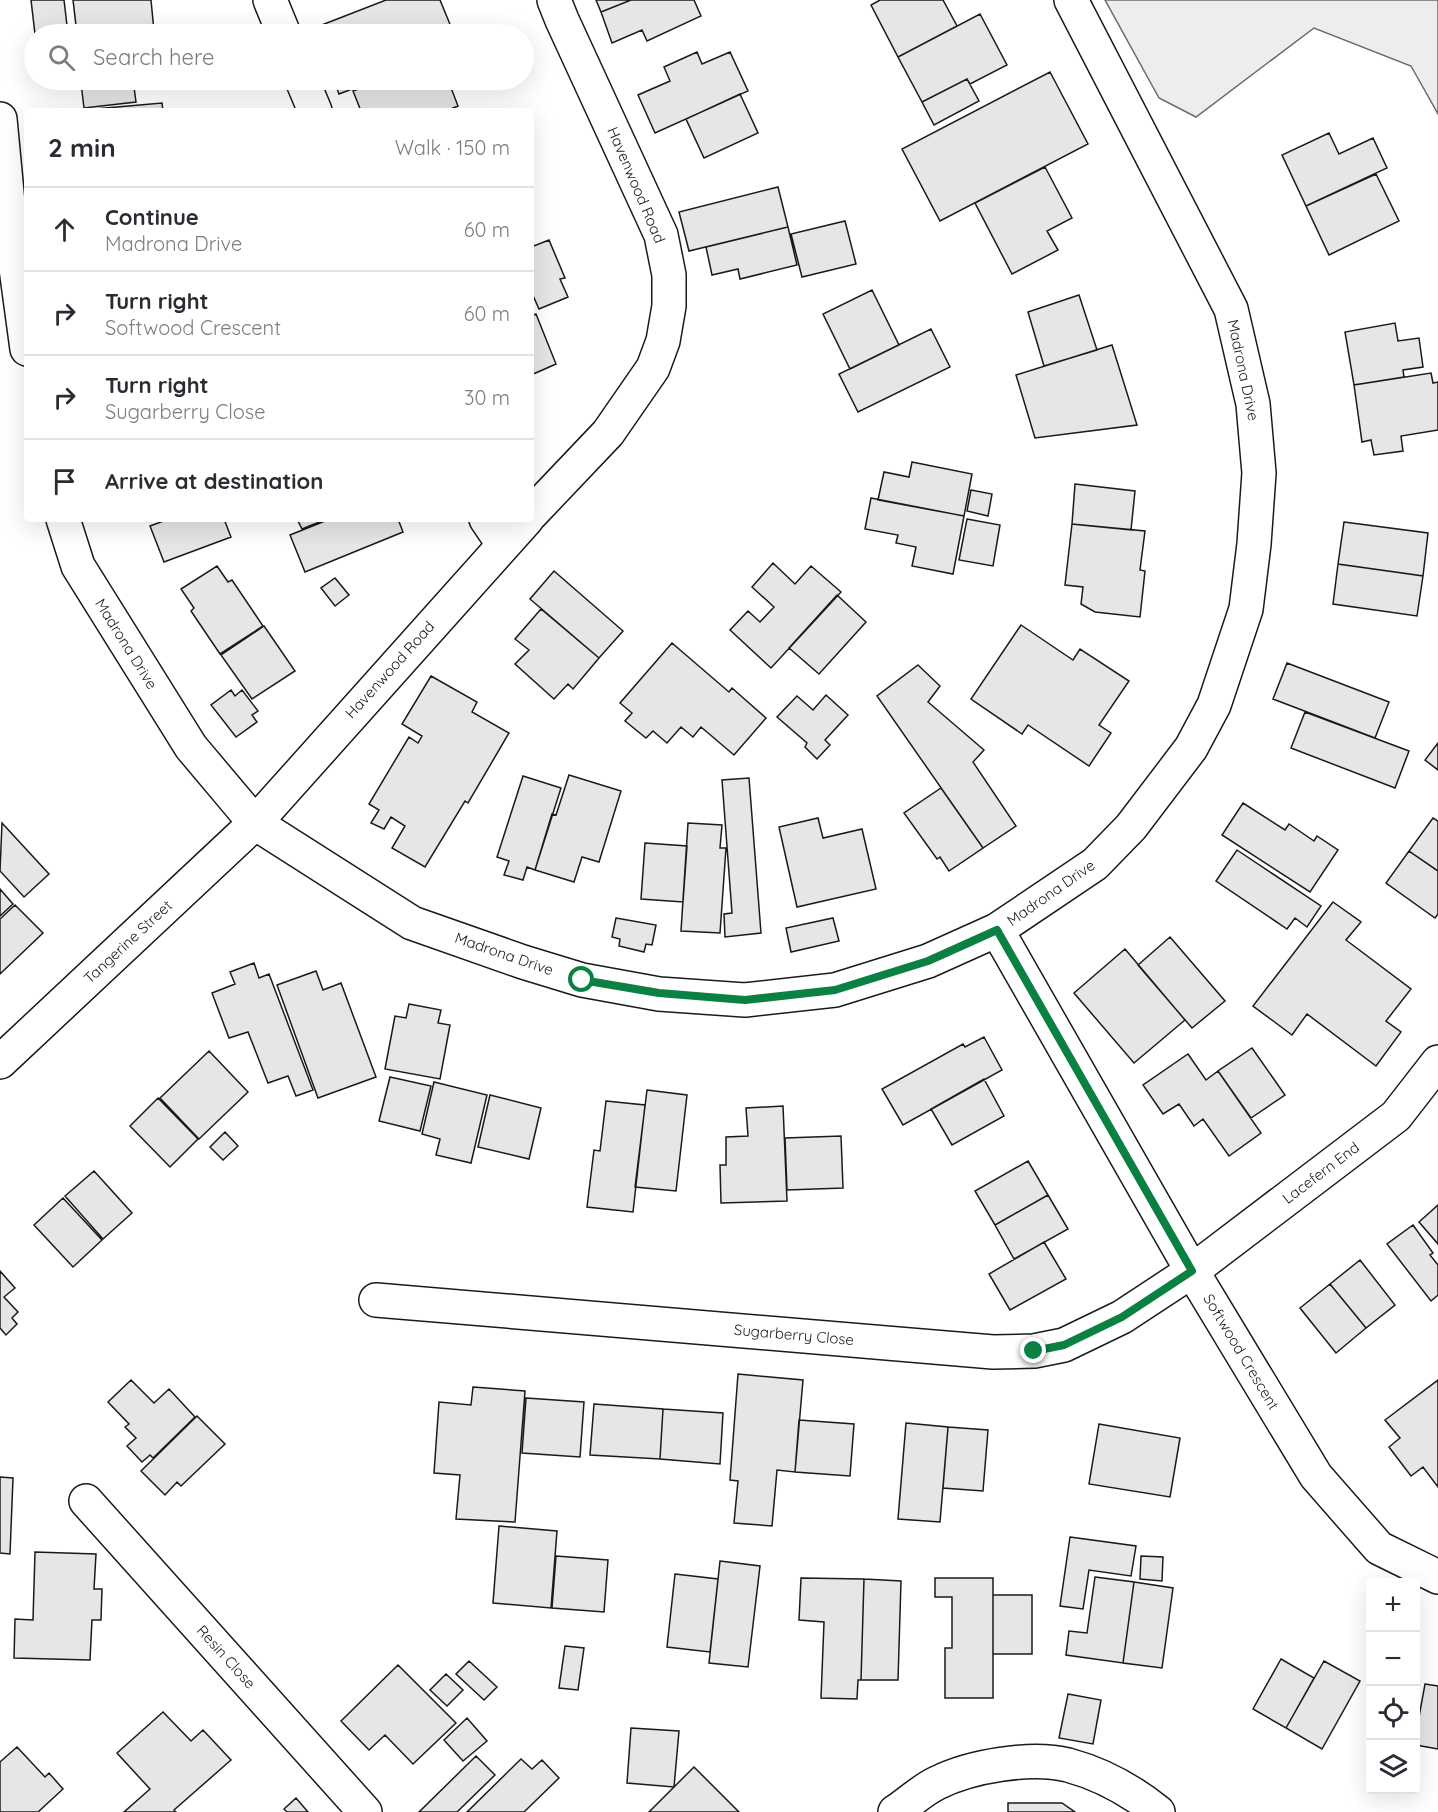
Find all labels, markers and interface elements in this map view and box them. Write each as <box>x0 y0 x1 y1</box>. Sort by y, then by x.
search box <box>24 24 534 90</box>
icon: search <box>45 41 78 74</box>
text: Search here <box>93 43 214 71</box>
street label: Havenwood Road <box>603 124 670 246</box>
text: 2 min <box>48 131 116 164</box>
text: Walk · 150 m <box>395 135 510 160</box>
text: Continue <box>105 203 199 231</box>
icon: ahead <box>48 213 81 246</box>
text: 60 m <box>464 217 510 242</box>
text: Madrona Drive <box>105 231 242 256</box>
text: Turn right <box>105 287 209 315</box>
icon: right <box>48 297 81 330</box>
text: 60 m <box>464 301 510 326</box>
text: Softwood Crescent <box>105 315 281 340</box>
street label: Madrona Drive <box>1223 318 1263 422</box>
text: Turn right <box>105 371 209 399</box>
icon: right <box>48 381 81 414</box>
text: 30 m <box>464 385 510 410</box>
text: Sugarberry Close <box>105 399 265 424</box>
icon: arrive <box>48 465 81 498</box>
text: Arrive at destination <box>105 467 323 495</box>
street label: Madrona Drive <box>91 595 162 692</box>
street label: Havenwood Road <box>341 617 438 722</box>
street label: Madrona Drive <box>1003 855 1098 930</box>
street label: Tangerine Street <box>79 896 176 987</box>
street label: Madrona Drive <box>452 928 556 979</box>
route start <box>568 966 594 992</box>
street label: Lacefern End <box>1278 1137 1363 1208</box>
street label: Softwood Crescent <box>1199 1290 1284 1413</box>
street label: Sugarberry Close <box>733 1320 855 1349</box>
route end <box>1020 1337 1046 1363</box>
map controls <box>1366 1578 1420 1794</box>
button: + <box>1366 1578 1420 1632</box>
street label: Resin Close <box>193 1621 260 1692</box>
button: − <box>1366 1632 1420 1686</box>
button: locate <box>1366 1686 1420 1740</box>
button: layers <box>1366 1740 1420 1794</box>

